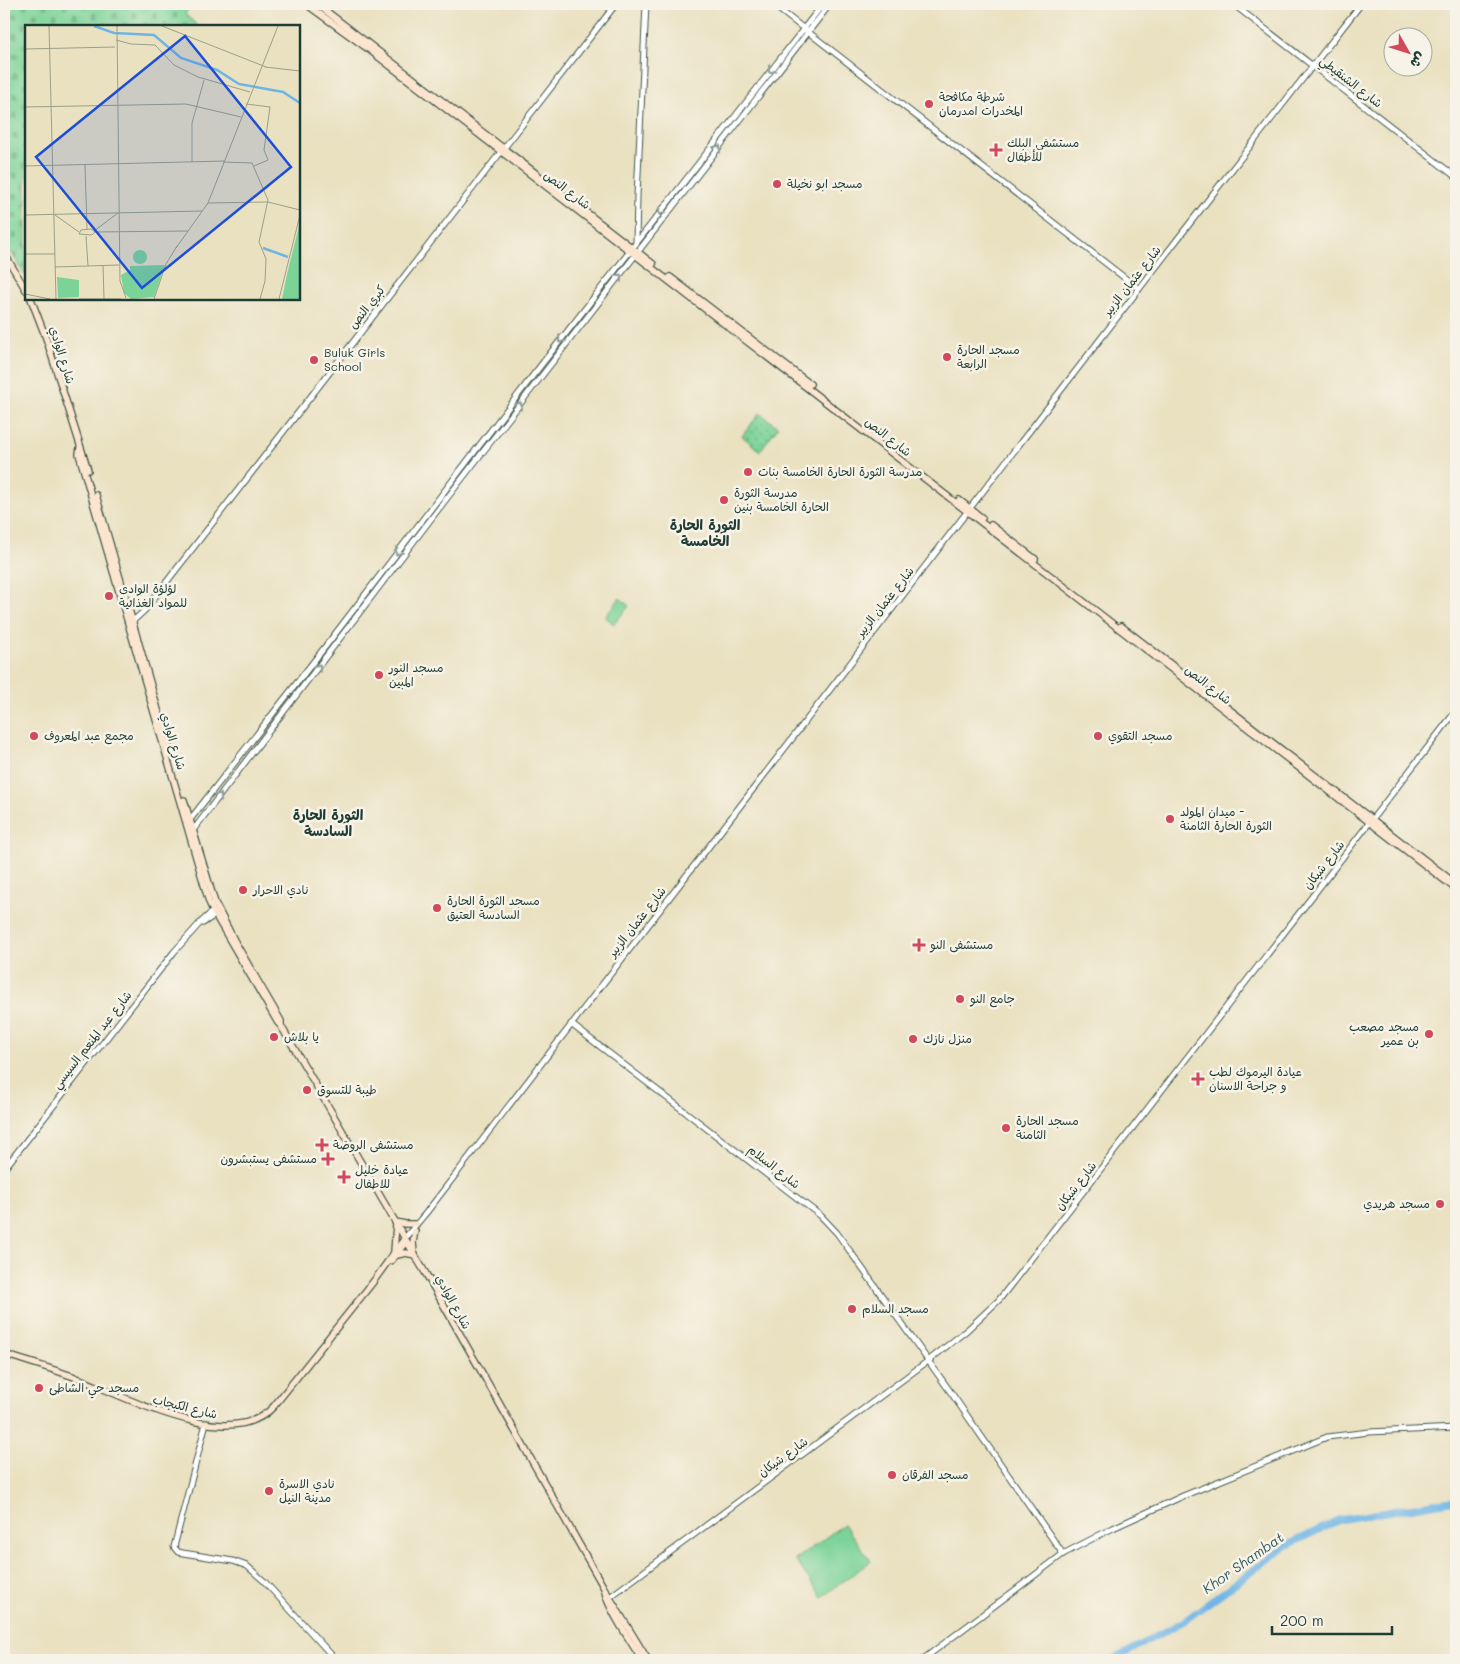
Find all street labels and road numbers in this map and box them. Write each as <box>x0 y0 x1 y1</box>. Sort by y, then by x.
street label: شارع الشنقيطي <box>1315 52 1386 114</box>
street label: شارع النص <box>540 166 594 214</box>
street label: شارع عثمان الزبير <box>1098 242 1165 321</box>
street label: كبري النص <box>344 281 390 333</box>
street label: شارع الوادي <box>45 324 79 386</box>
street label: شارع النص <box>861 413 915 461</box>
street label: شارع عثمان الزبير <box>851 563 918 642</box>
street label: شارع النص <box>1181 661 1235 709</box>
street label: شارع الوادي <box>156 710 190 772</box>
street label: شارع شيكان <box>1299 837 1349 893</box>
street label: شارع عثمان الزبير <box>603 883 670 962</box>
street label: شارع عبد المنعم السيسي <box>48 987 138 1094</box>
street label: شارع السلام <box>744 1141 804 1193</box>
street label: شارع شيكان <box>1051 1158 1101 1214</box>
street label: شارع الوادي <box>431 1272 475 1332</box>
street label: شارع الكبجاب <box>151 1390 219 1424</box>
street label: شارع شيكان <box>754 1433 812 1481</box>

